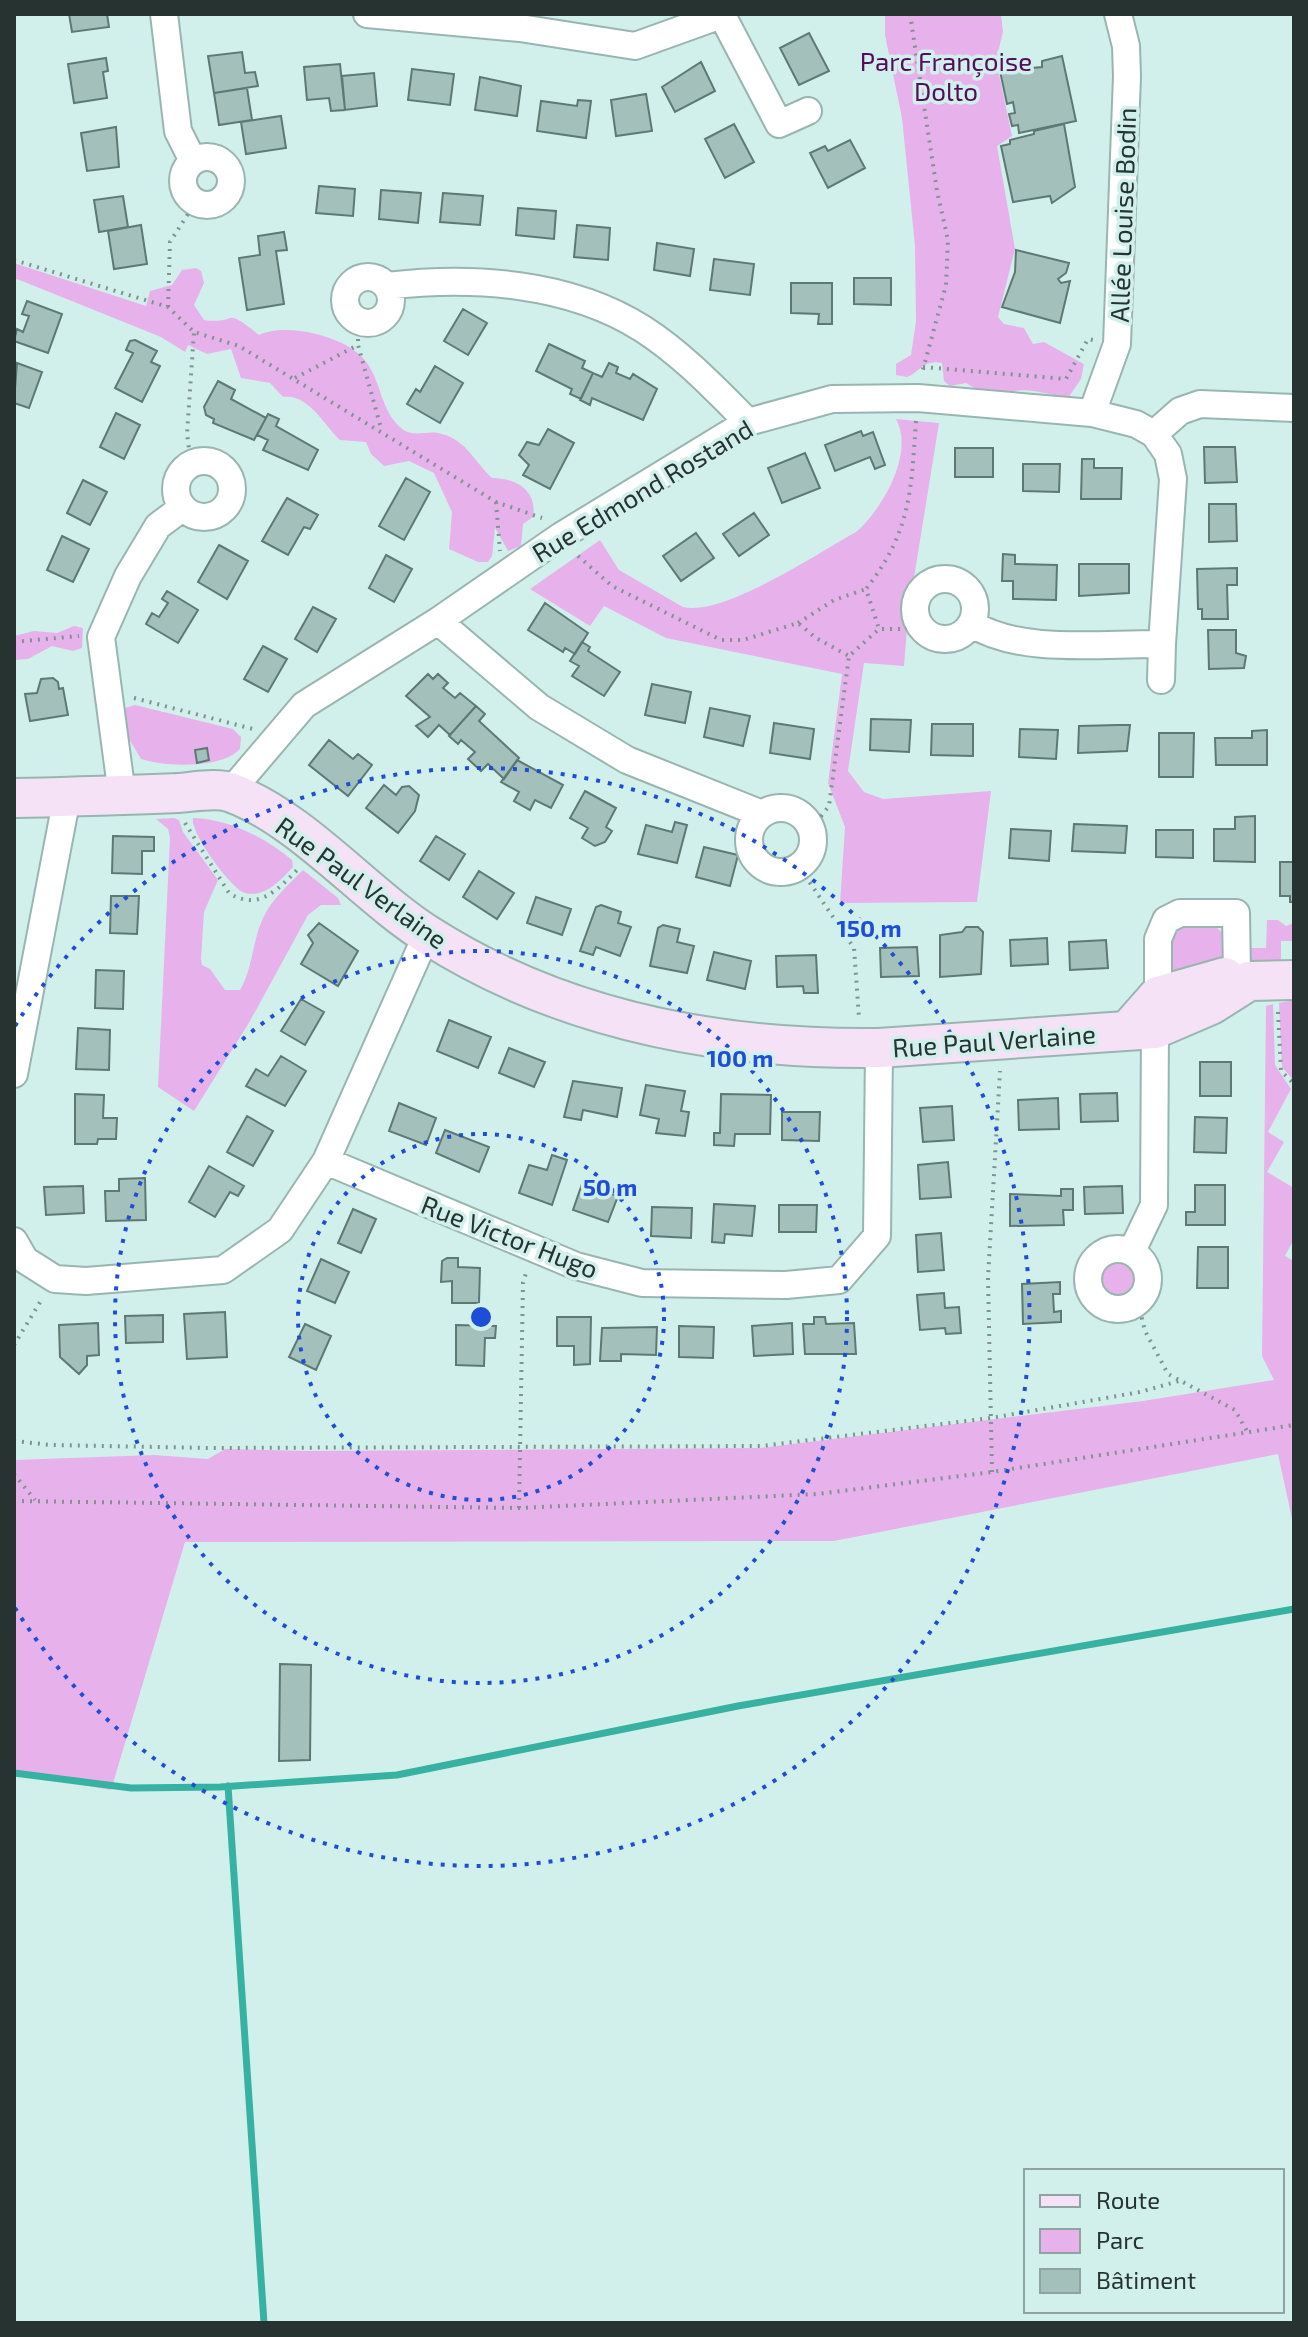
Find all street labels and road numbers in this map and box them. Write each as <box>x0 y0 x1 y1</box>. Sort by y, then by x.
street label: Allée Louise Bodin <box>1103 107 1141 323</box>
street label: Rue Edmond Rostand <box>526 412 758 568</box>
street label: Rue Paul Verlaine <box>270 810 454 954</box>
street label: Rue Paul Verlaine <box>891 1017 1097 1063</box>
street label: Rue Victor Hugo <box>417 1188 603 1284</box>

